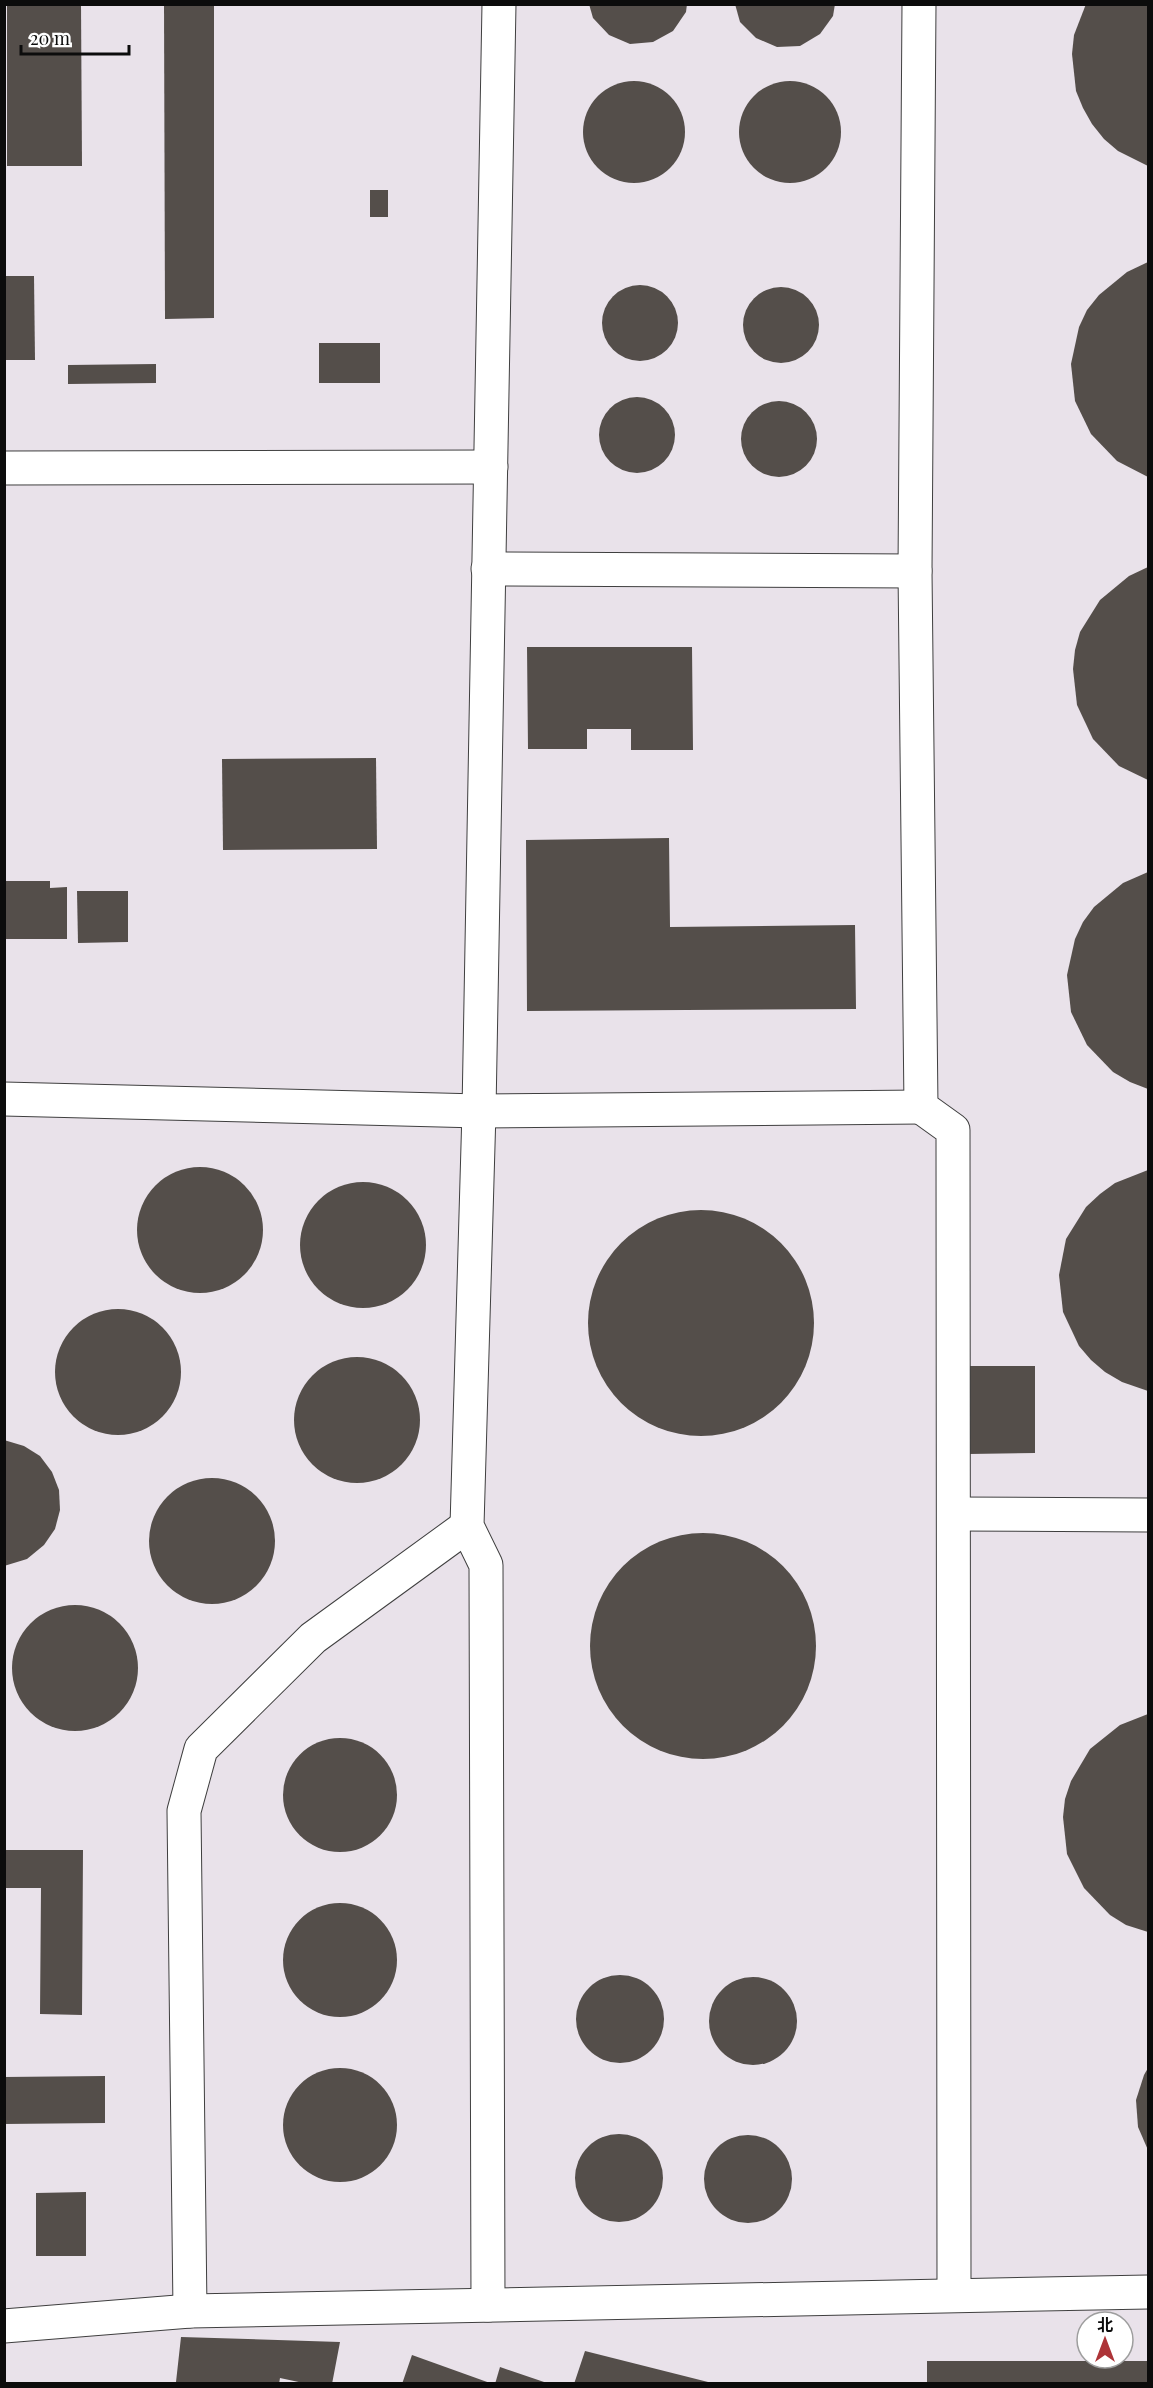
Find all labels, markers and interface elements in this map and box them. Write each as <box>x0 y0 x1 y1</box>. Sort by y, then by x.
scale bar <box>21 18 129 56</box>
text: 20 m <box>30 26 70 50</box>
north arrow <box>1075 2310 1135 2370</box>
text: 北 <box>1097 2314 1113 2335</box>

